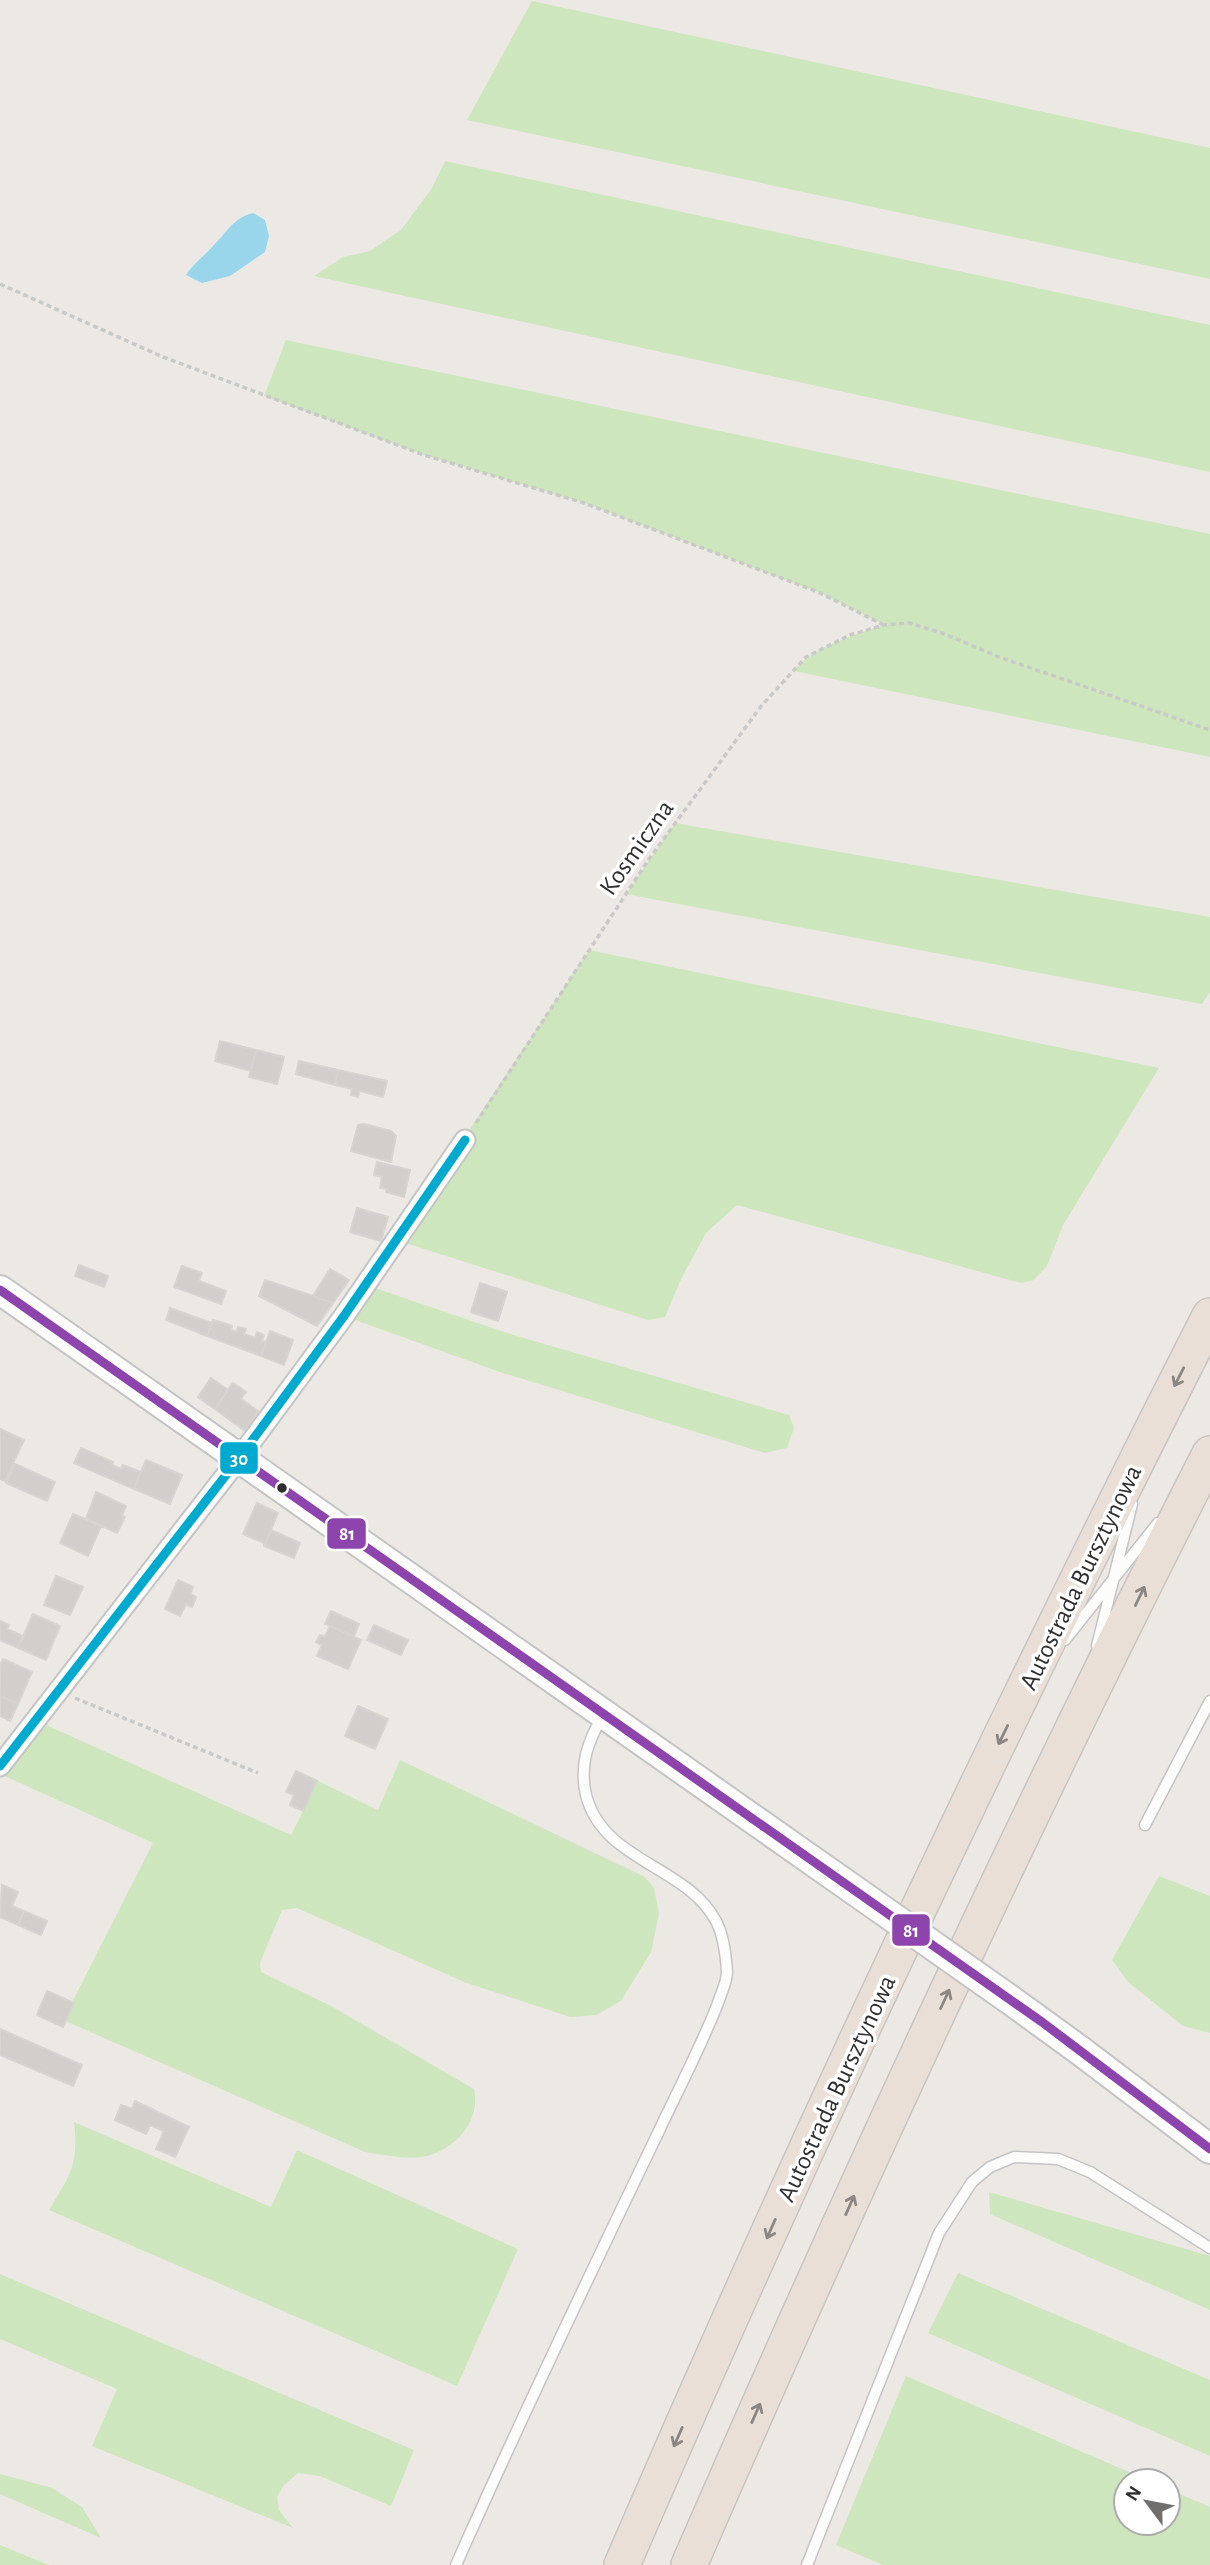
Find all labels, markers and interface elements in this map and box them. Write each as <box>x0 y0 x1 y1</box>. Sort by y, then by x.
street label: Kosmiczna <box>595 795 679 900</box>
one-way arrow <box>1172 1366 1186 1387</box>
line badge: 30 <box>219 1441 259 1475</box>
text: 30 <box>230 1450 248 1469</box>
street label: Autostrada Bursztynowa <box>1015 1461 1147 1694</box>
unlabelled marker <box>275 1481 289 1495</box>
line badge: 81 <box>326 1517 367 1550</box>
text: 81 <box>339 1525 355 1544</box>
one-way arrow <box>1134 1586 1147 1607</box>
one-way arrow <box>995 1724 1009 1745</box>
line badge: 81 <box>891 1913 931 1947</box>
text: 81 <box>903 1922 919 1941</box>
street label: Autostrada Bursztynowa <box>773 1971 901 2206</box>
one-way arrow <box>939 1989 953 2010</box>
one-way arrow <box>844 2195 857 2217</box>
one-way arrow <box>764 2218 777 2239</box>
one-way arrow <box>750 2403 763 2424</box>
one-way arrow <box>671 2425 684 2447</box>
north arrow <box>1112 2467 1182 2537</box>
text: N <box>1122 2483 1145 2504</box>

